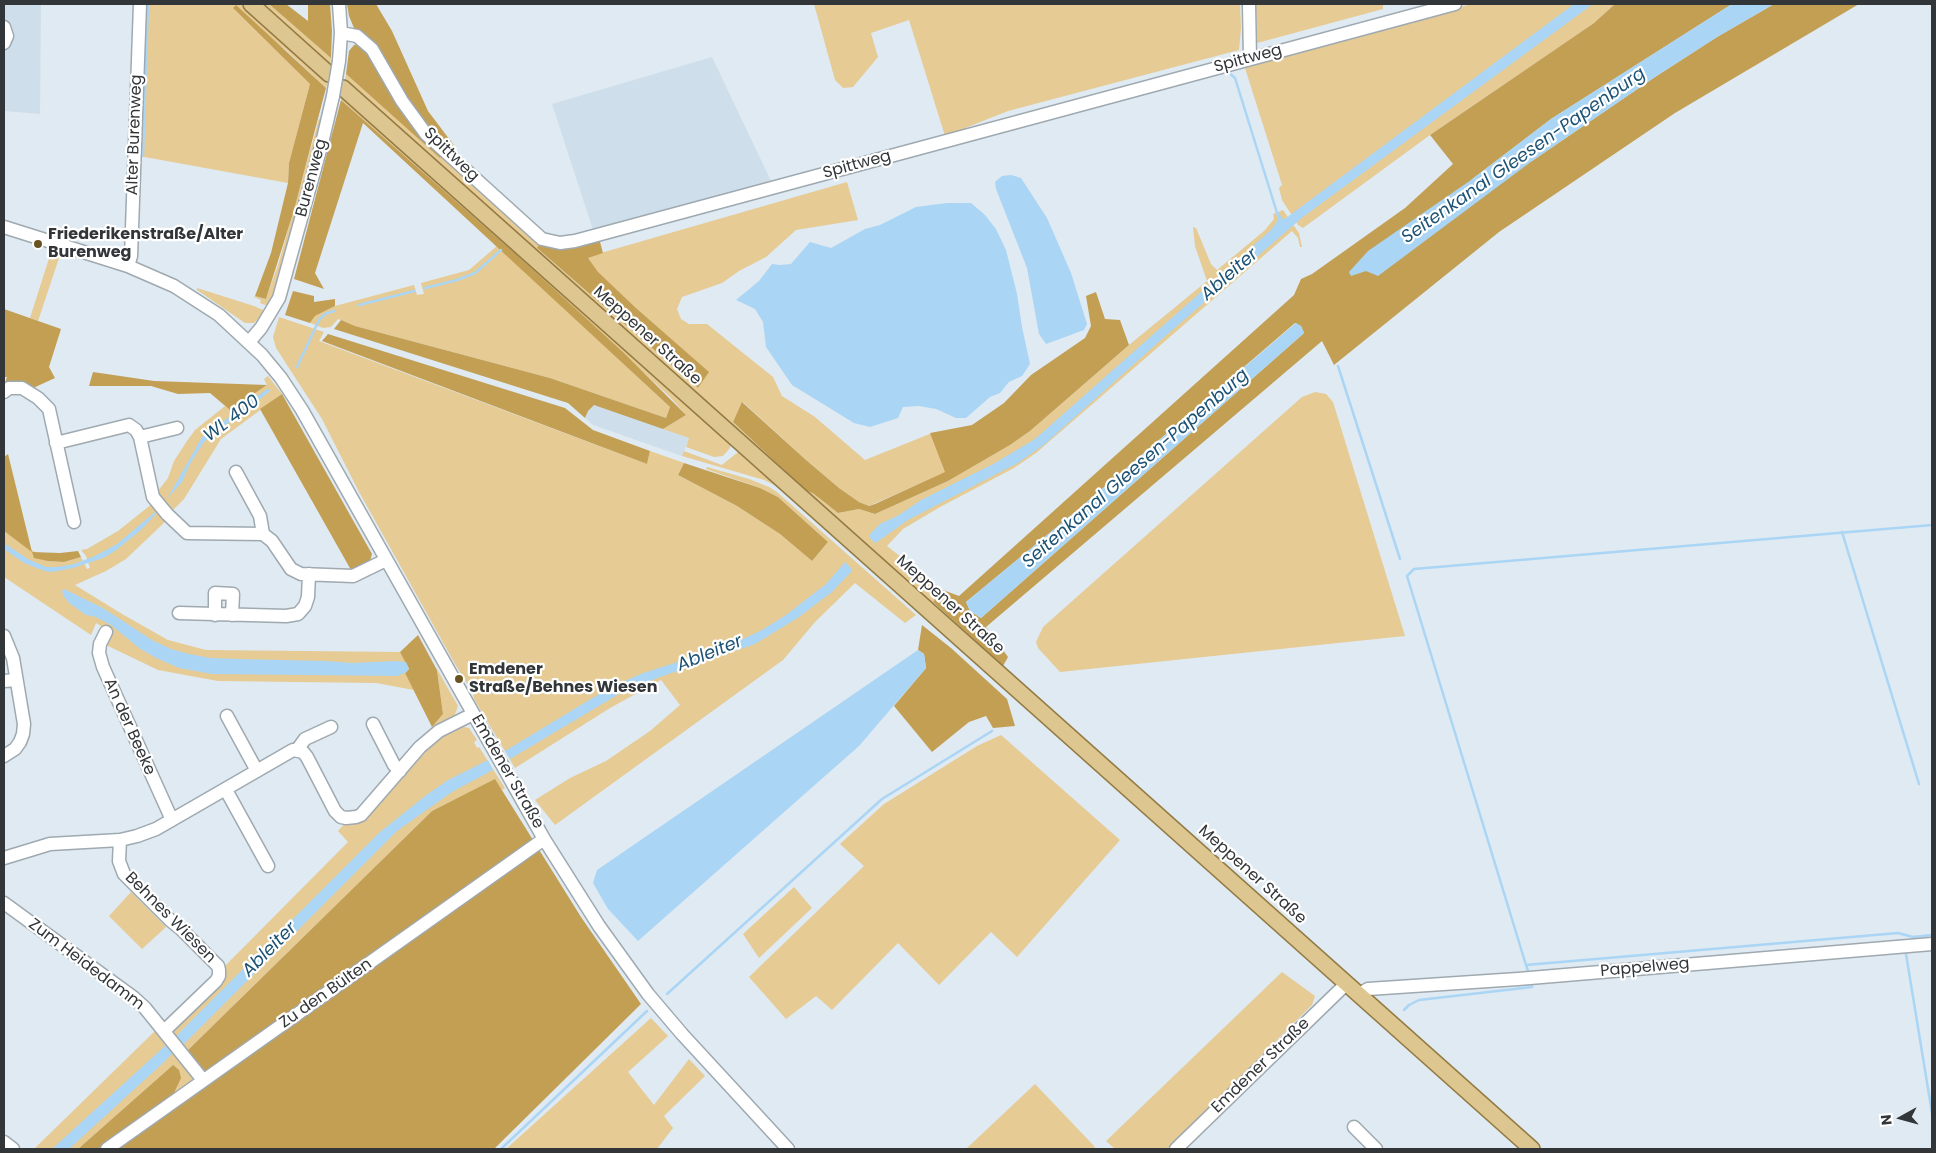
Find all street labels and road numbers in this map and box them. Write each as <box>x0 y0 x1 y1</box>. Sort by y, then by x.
street label: Spittweg <box>1212 41 1284 77</box>
street label: Alter Burenweg <box>123 74 147 196</box>
street label: Spittweg <box>419 124 483 186</box>
street label: Burenweg <box>292 137 332 219</box>
street label: Spittweg <box>821 147 893 183</box>
street label: Meppener Straße <box>589 283 705 389</box>
street label: Meppener Straße <box>892 552 1008 658</box>
street label: An der Beeke <box>99 676 159 778</box>
street label: Emdener Straße <box>467 711 547 833</box>
street label: Meppener Straße <box>1194 822 1310 928</box>
street label: Behnes Wiesen <box>121 869 219 967</box>
street label: Zum Heidedamm <box>24 915 148 1015</box>
street label: Zu den Bülten <box>276 955 376 1033</box>
street label: Pappelweg <box>1600 955 1690 981</box>
street label: Emdener Straße <box>1208 1014 1314 1118</box>

